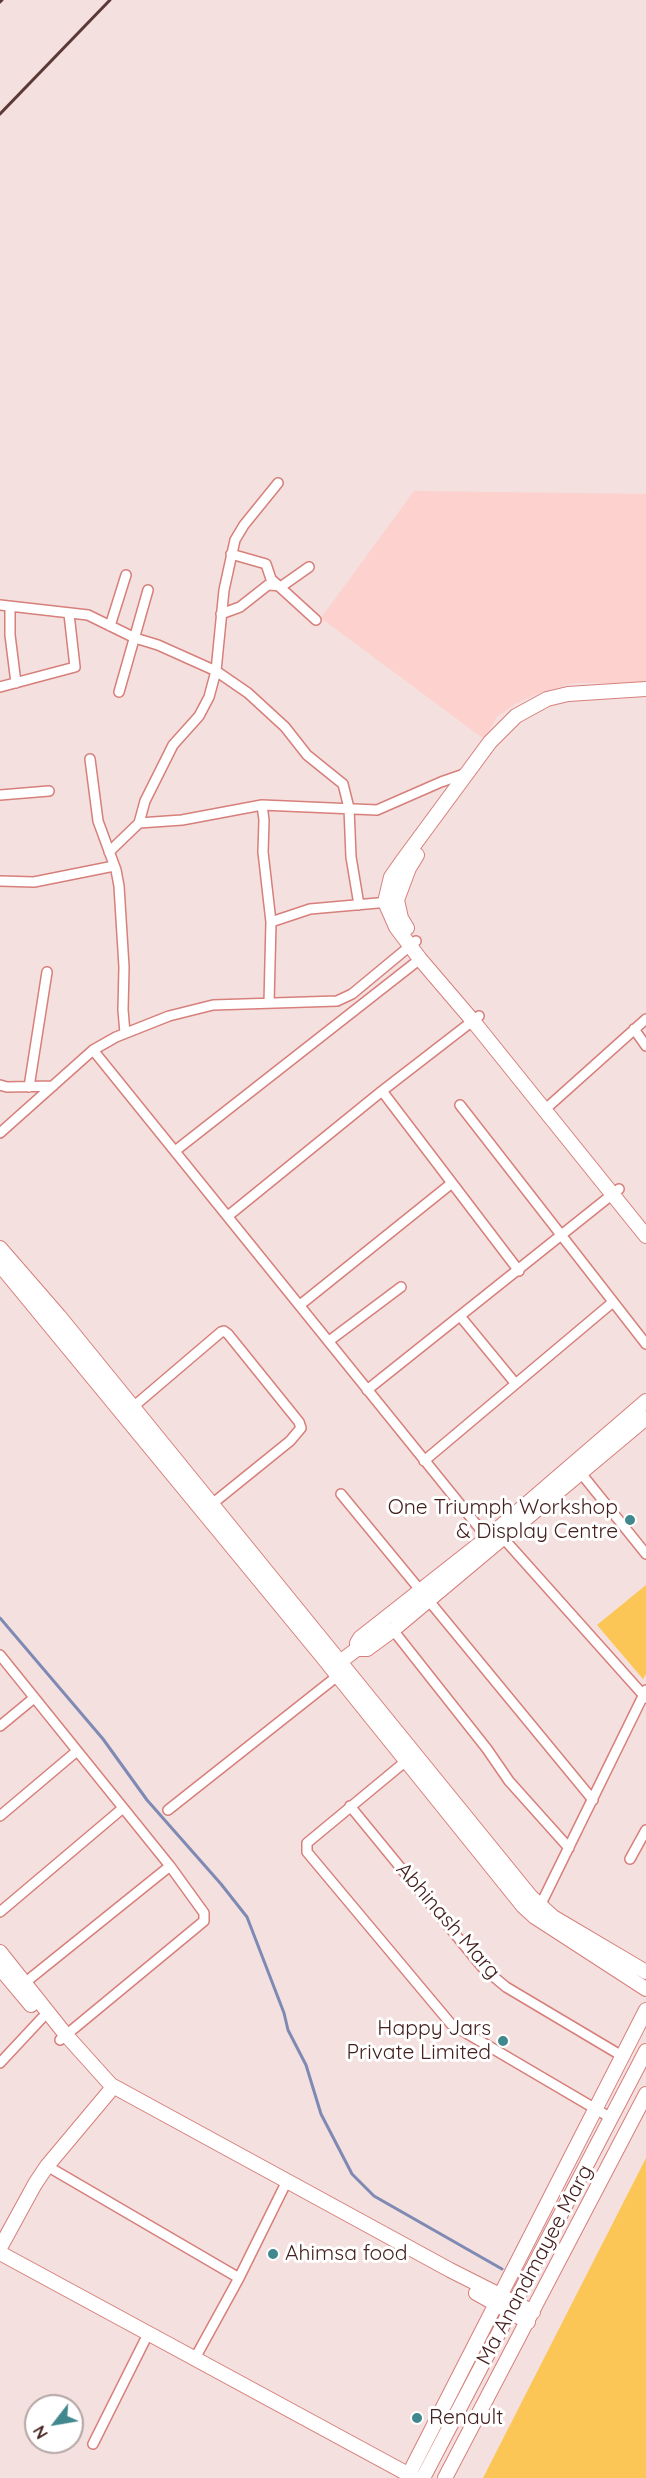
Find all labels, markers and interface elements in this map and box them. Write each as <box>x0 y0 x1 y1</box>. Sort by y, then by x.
place label: One Triumph Workshop & Display Centre <box>388 1495 618 1545</box>
marker: One Triumph Workshop & Display Centre <box>623 1513 637 1527</box>
street label: Abhinash Marg <box>391 1858 505 1984</box>
place label: Happy Jars Private Limited <box>347 2016 491 2066</box>
marker: Happy Jars Private Limited <box>496 2034 510 2048</box>
street label: Ma Anandmayee Marg <box>471 2161 599 2369</box>
place label: Ahimsa food <box>285 2241 408 2267</box>
marker: Ahimsa food <box>266 2247 280 2261</box>
north arrow <box>24 2394 84 2454</box>
place label: Renault <box>429 2405 503 2431</box>
marker: Renault <box>410 2411 424 2425</box>
text: N <box>29 2422 52 2442</box>

